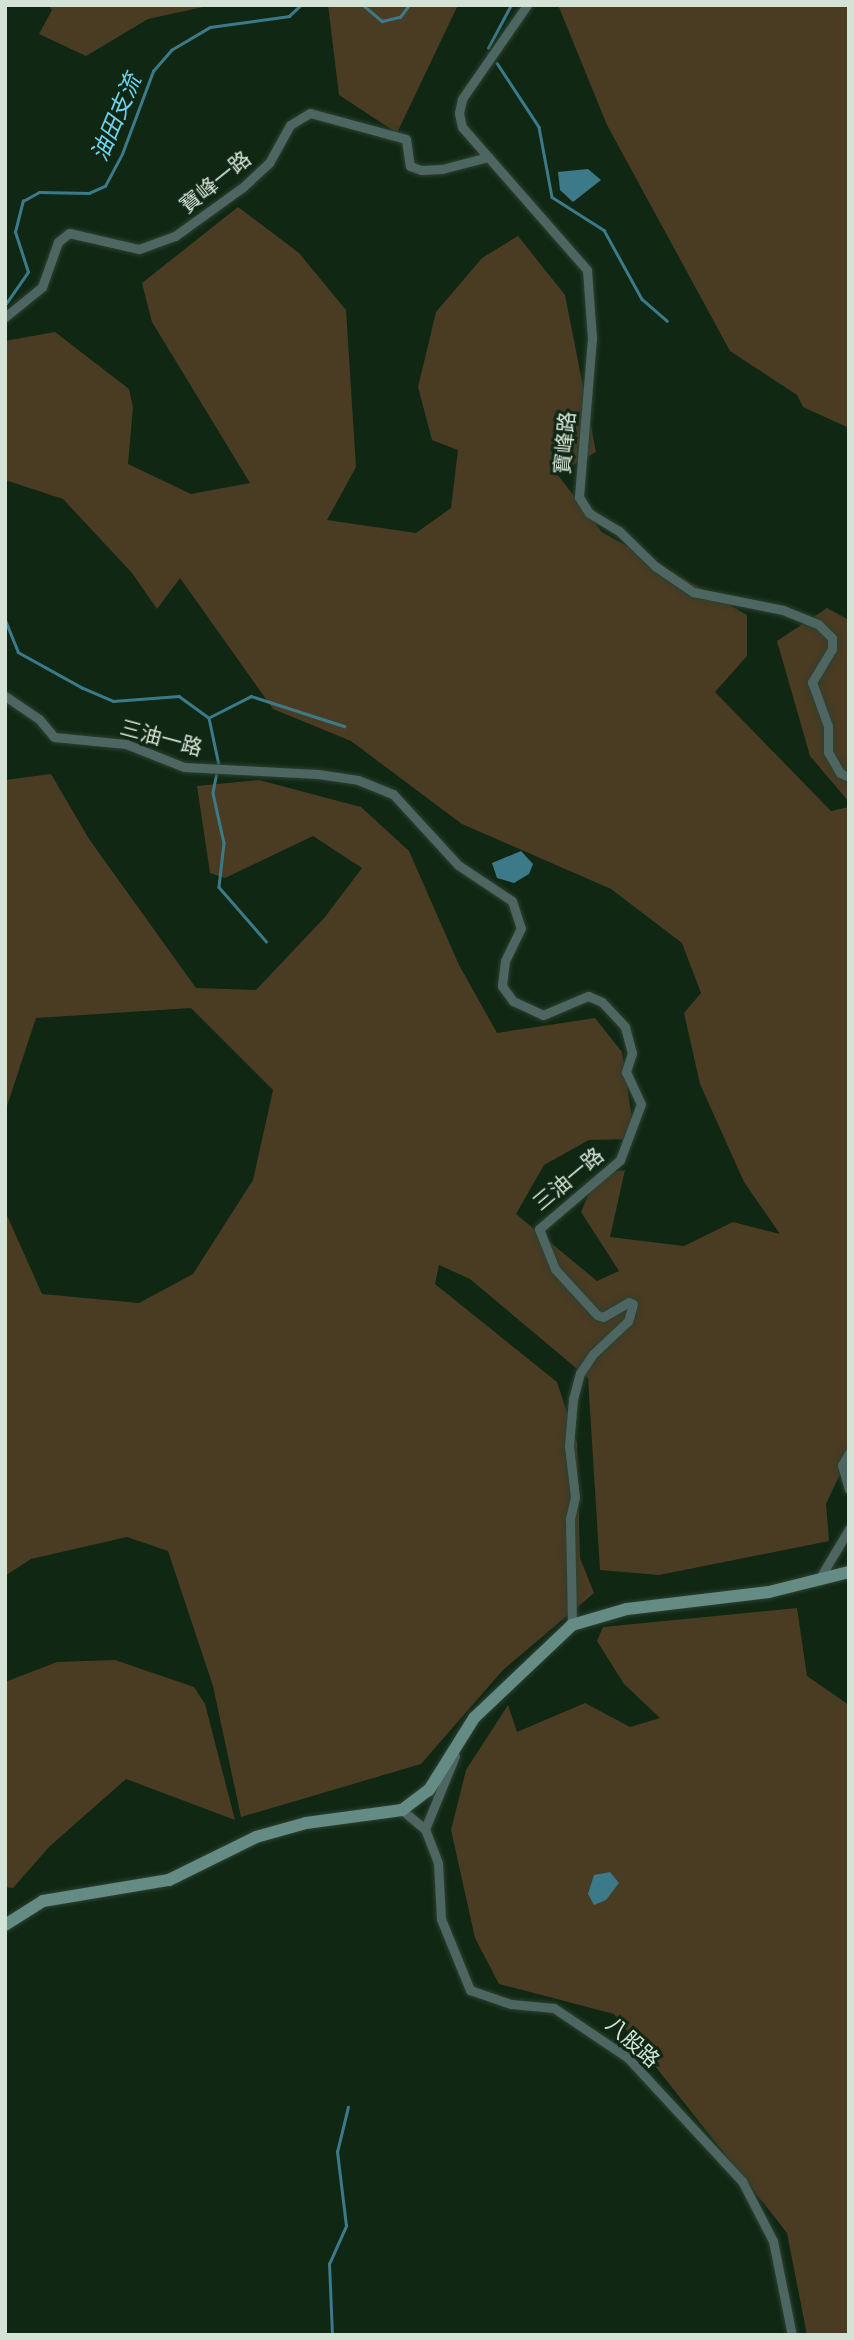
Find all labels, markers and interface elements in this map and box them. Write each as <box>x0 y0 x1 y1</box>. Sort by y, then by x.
water label: 油田支流 <box>86 70 148 166</box>
street label: 寶峰一路 <box>175 147 257 219</box>
street label: 寶峰路 <box>551 411 581 475</box>
street label: 三油一路 <box>117 716 205 762</box>
street label: 三油一路 <box>529 1143 609 1217</box>
street label: 八股路 <box>600 2013 664 2073</box>

